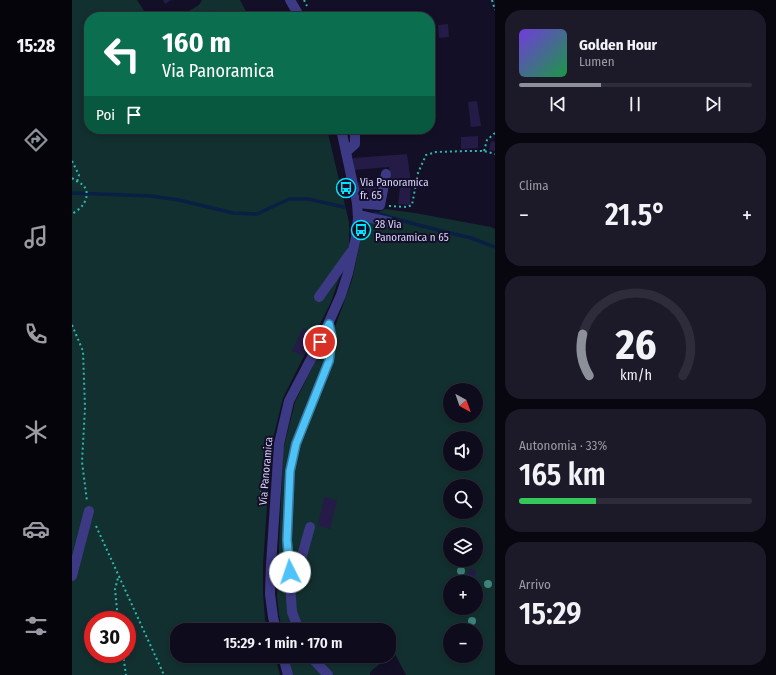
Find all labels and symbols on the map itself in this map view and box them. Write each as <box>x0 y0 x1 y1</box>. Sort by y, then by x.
place label: Via Panoramica fr. 65 <box>360 176 429 202</box>
bus stop icon: Via Panoramica fr. 65 <box>335 177 357 199</box>
place label: 28 Via Panoramica n 65 <box>375 218 449 244</box>
bus stop icon: 28 Via Panoramica n 65 <box>350 219 372 241</box>
pin <box>303 325 337 359</box>
north arrow <box>443 383 483 423</box>
street label: Via Panoramica <box>257 436 275 506</box>
position arrow <box>269 551 311 593</box>
speed limit sign: 30 <box>84 611 136 663</box>

